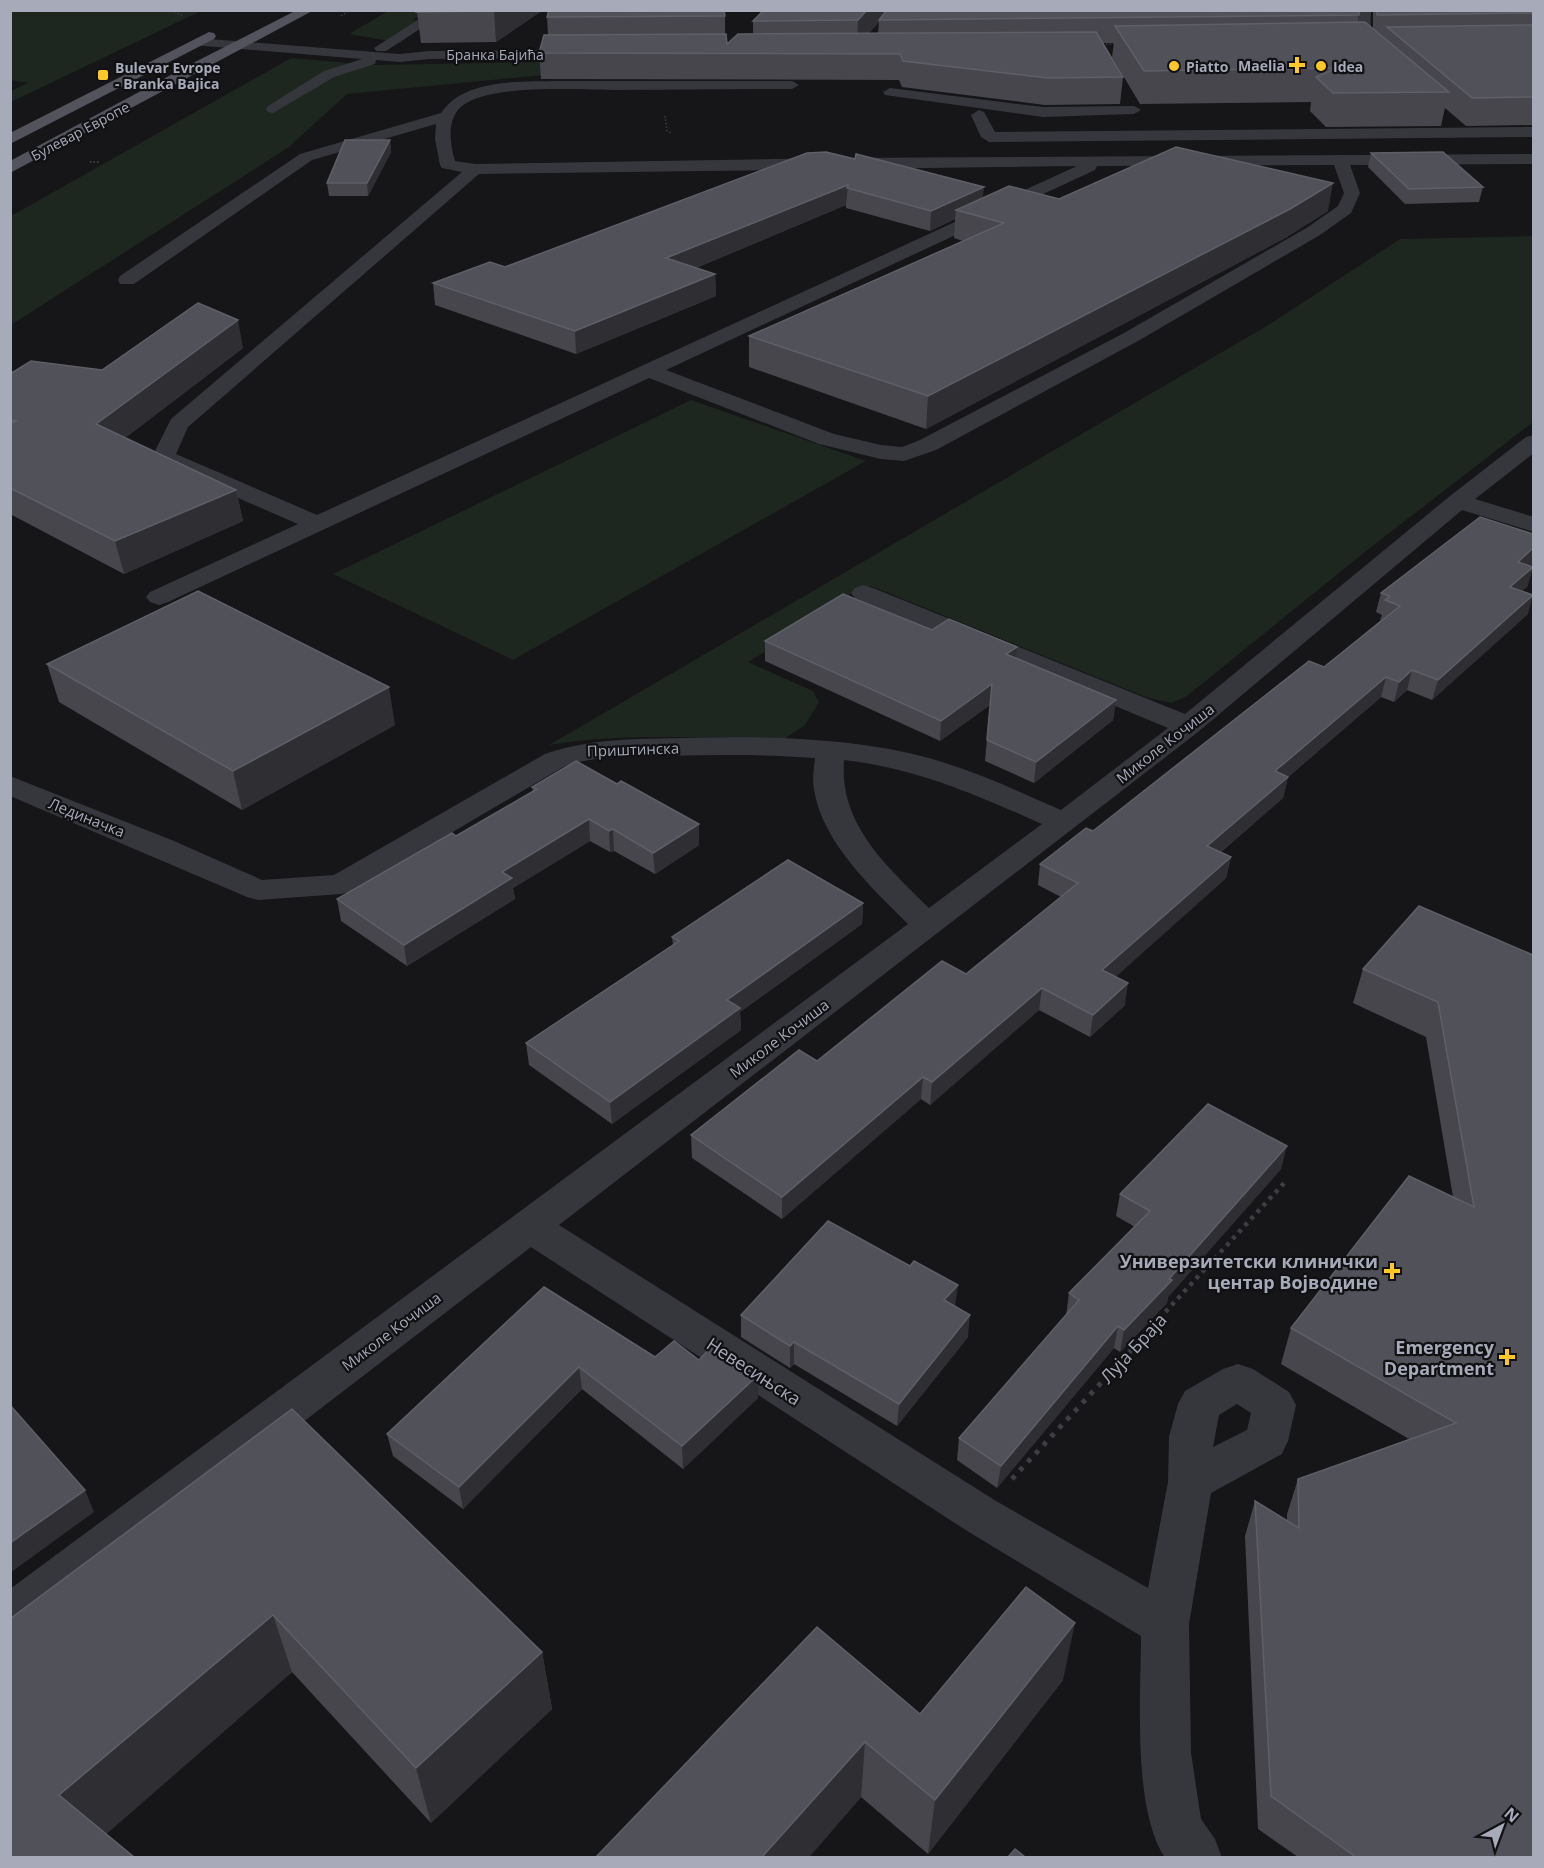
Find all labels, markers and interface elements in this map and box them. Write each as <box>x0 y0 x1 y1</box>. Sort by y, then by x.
street label: Бранка Бајића <box>446 45 544 64</box>
place label: Maelia <box>1238 56 1285 75</box>
place label: Piatto <box>1186 57 1229 76</box>
place label: Idea <box>1333 57 1363 76</box>
place label: Bulevar Evrope - Branka Bajica <box>115 58 221 93</box>
marker: Maelia <box>1290 58 1304 72</box>
marker: Piatto <box>1167 59 1181 73</box>
marker: Idea <box>1314 59 1328 73</box>
marker: Bulevar Evrope - Branka Bajica <box>96 68 110 82</box>
street label: Булевар Европе <box>27 97 133 165</box>
street label: Миколе Кочиша <box>1112 698 1218 788</box>
street label: Приштинска <box>587 737 679 761</box>
street label: Лединачка <box>46 793 128 841</box>
street label: Миколе Кочиша <box>725 994 833 1082</box>
place label: Универзитетски клинички центар Војводине <box>1120 1249 1378 1294</box>
marker: Универзитетски клинички центар Војводине <box>1383 1262 1401 1280</box>
street label: Миколе Кочиша <box>337 1287 445 1375</box>
street label: Луја Браја <box>1094 1308 1172 1388</box>
street label: Невесињска <box>702 1332 806 1410</box>
place label: Emergency Department <box>1384 1335 1495 1380</box>
marker: Emergency Department <box>1498 1348 1516 1366</box>
north arrow <box>1472 1796 1532 1856</box>
text: N <box>1500 1802 1524 1827</box>

